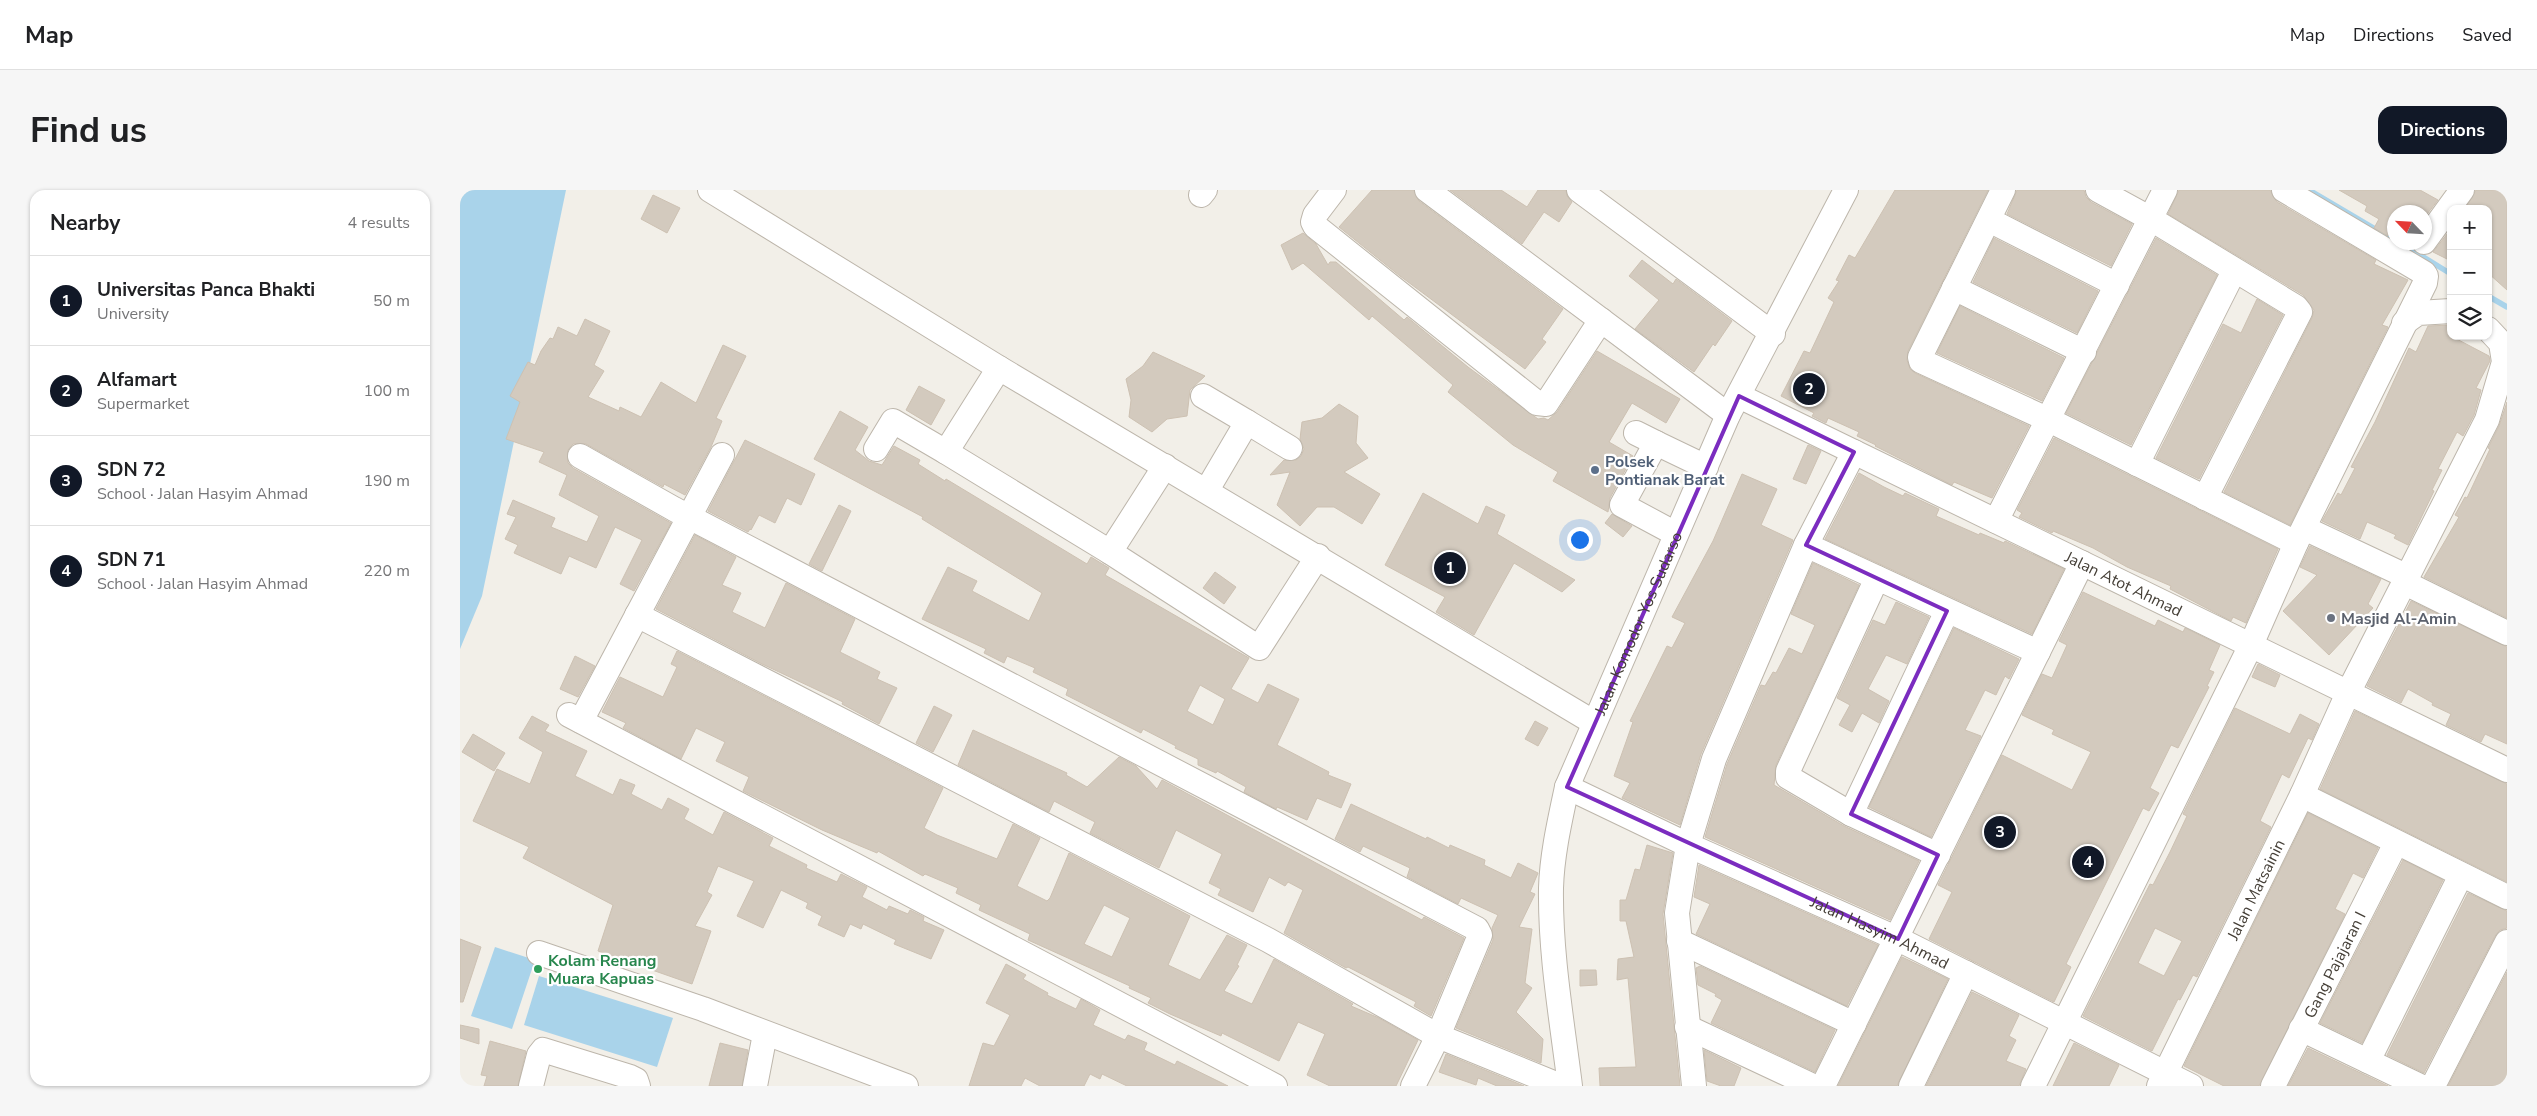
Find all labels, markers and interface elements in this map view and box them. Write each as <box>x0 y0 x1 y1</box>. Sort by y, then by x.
text: Map <box>25 19 73 51</box>
text: Map <box>2290 23 2325 47</box>
text: Directions <box>2353 23 2434 47</box>
text: Saved <box>2462 23 2512 47</box>
button: Directions <box>2378 106 2507 154</box>
text: Find us <box>30 107 147 154</box>
north arrow <box>2387 205 2432 250</box>
map controls <box>2447 205 2492 340</box>
button: + <box>2447 205 2492 250</box>
text: Nearby <box>50 209 120 237</box>
text: 4 results <box>348 212 410 234</box>
button: − <box>2447 250 2492 295</box>
text: Universitas Panca Bhakti <box>97 277 315 303</box>
text: 1 <box>61 290 71 312</box>
text: 50 m <box>373 290 410 312</box>
button: layers <box>2447 295 2492 340</box>
text: University <box>97 303 169 325</box>
text: Alfamart <box>97 367 177 393</box>
pin: 2 <box>1793 370 1825 408</box>
text: 2 <box>61 380 71 402</box>
text: 100 m <box>363 380 410 402</box>
text: Supermarket <box>97 393 189 415</box>
place label: Polsek Pontianak Barat <box>1605 451 1725 491</box>
text: SDN 72 <box>97 457 166 483</box>
marker: Polsek Pontianak Barat <box>1589 464 1601 476</box>
text: 3 <box>61 470 71 492</box>
text: 190 m <box>363 470 410 492</box>
text: School · Jalan Hasyim Ahmad <box>97 483 308 505</box>
your location <box>1567 527 1593 553</box>
street label: Jalan Komodor Yos Sudarso <box>1589 528 1688 719</box>
street label: Jalan Atot Ahmad <box>2060 546 2186 622</box>
text: SDN 71 <box>97 547 166 573</box>
pin: 1 <box>1434 549 1466 587</box>
text: 4 <box>61 560 71 582</box>
text: 220 m <box>363 560 410 582</box>
text: School · Jalan Hasyim Ahmad <box>97 573 308 595</box>
place label: Masjid Al-Amin <box>2341 608 2457 630</box>
marker: Masjid Al-Amin <box>2325 612 2337 624</box>
pin: 3 <box>1984 813 2016 851</box>
street label: Jalan Matsainin <box>2222 836 2291 945</box>
pin: 4 <box>2072 843 2104 881</box>
street label: Jalan Hasyim Ahmad <box>1806 891 1952 975</box>
street label: Gang Pajajaran I <box>2299 908 2372 1022</box>
place label: Kolam Renang Muara Kapuas <box>548 950 656 990</box>
marker: Kolam Renang Muara Kapuas <box>532 963 544 975</box>

